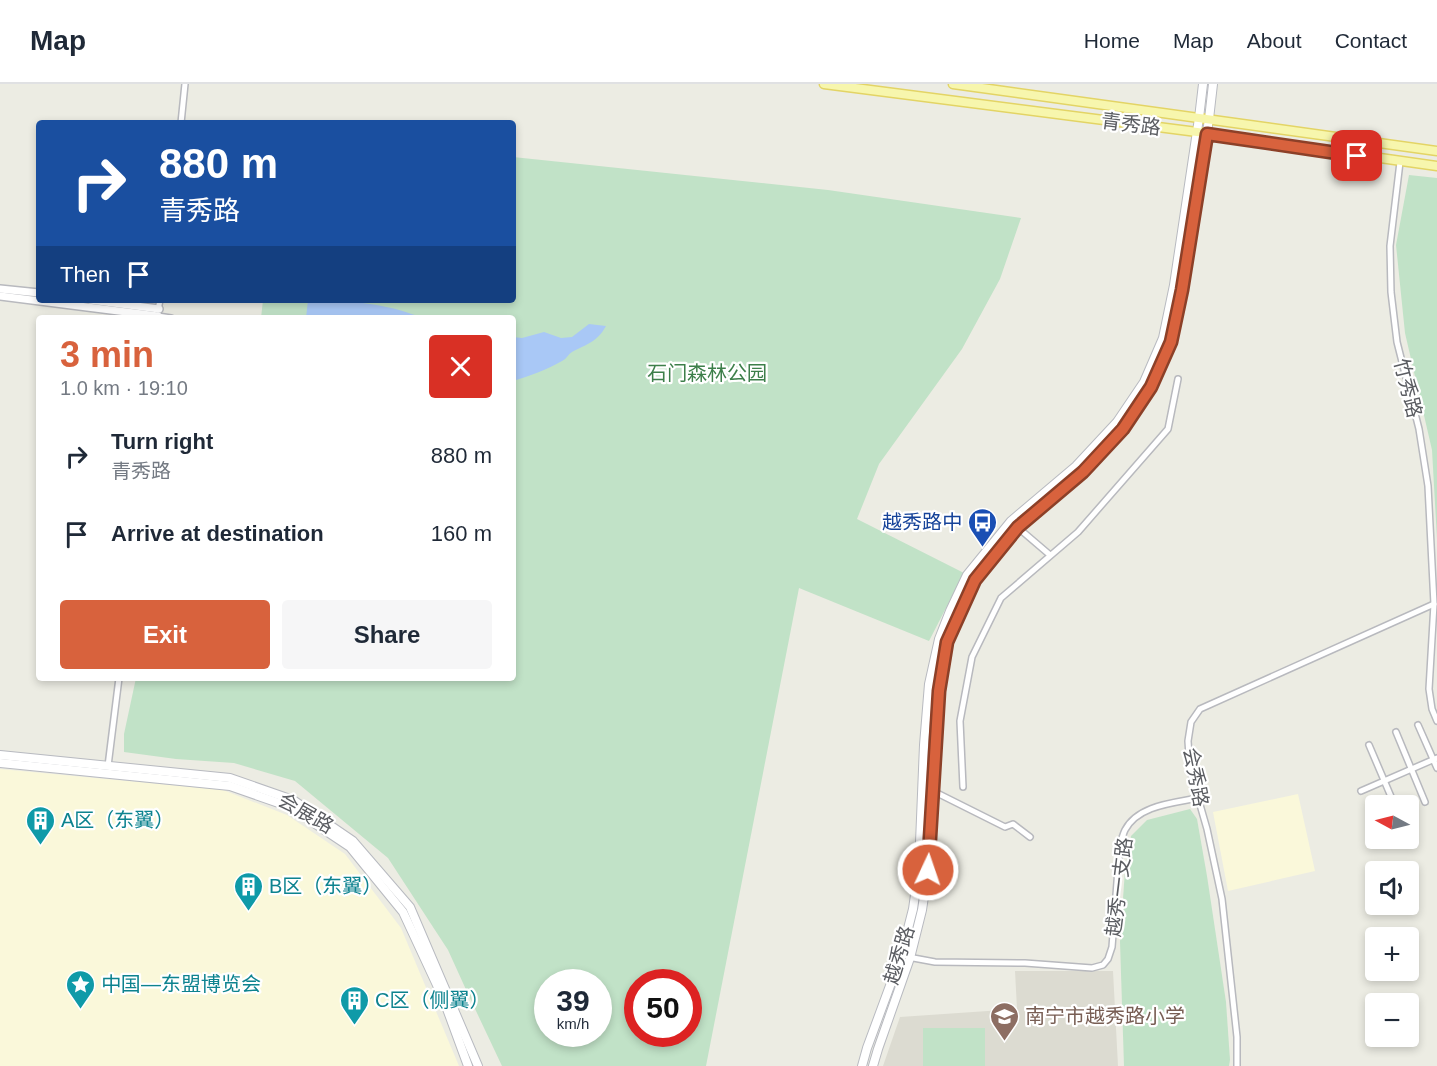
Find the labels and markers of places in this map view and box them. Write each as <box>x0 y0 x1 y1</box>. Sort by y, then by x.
pin <box>1331 130 1382 181</box>
bus stop icon: 越秀路中 <box>967 506 999 548</box>
place label: 越秀路中 <box>882 511 962 533</box>
building icon: A区（东翼） <box>24 804 56 846</box>
place label: A区（东翼） <box>61 809 174 831</box>
building icon: B区（东翼） <box>232 870 264 912</box>
place label: B区（东翼） <box>269 875 382 897</box>
place icon: 中国—东盟博览会 <box>64 968 96 1010</box>
place label: 中国—东盟博览会 <box>101 973 261 995</box>
building icon: C区（侧翼） <box>338 984 370 1026</box>
place label: C区（侧翼） <box>375 989 489 1011</box>
school or university icon: 南宁市越秀路小学 <box>988 1000 1020 1042</box>
place label: 南宁市越秀路小学 <box>1025 1005 1185 1027</box>

